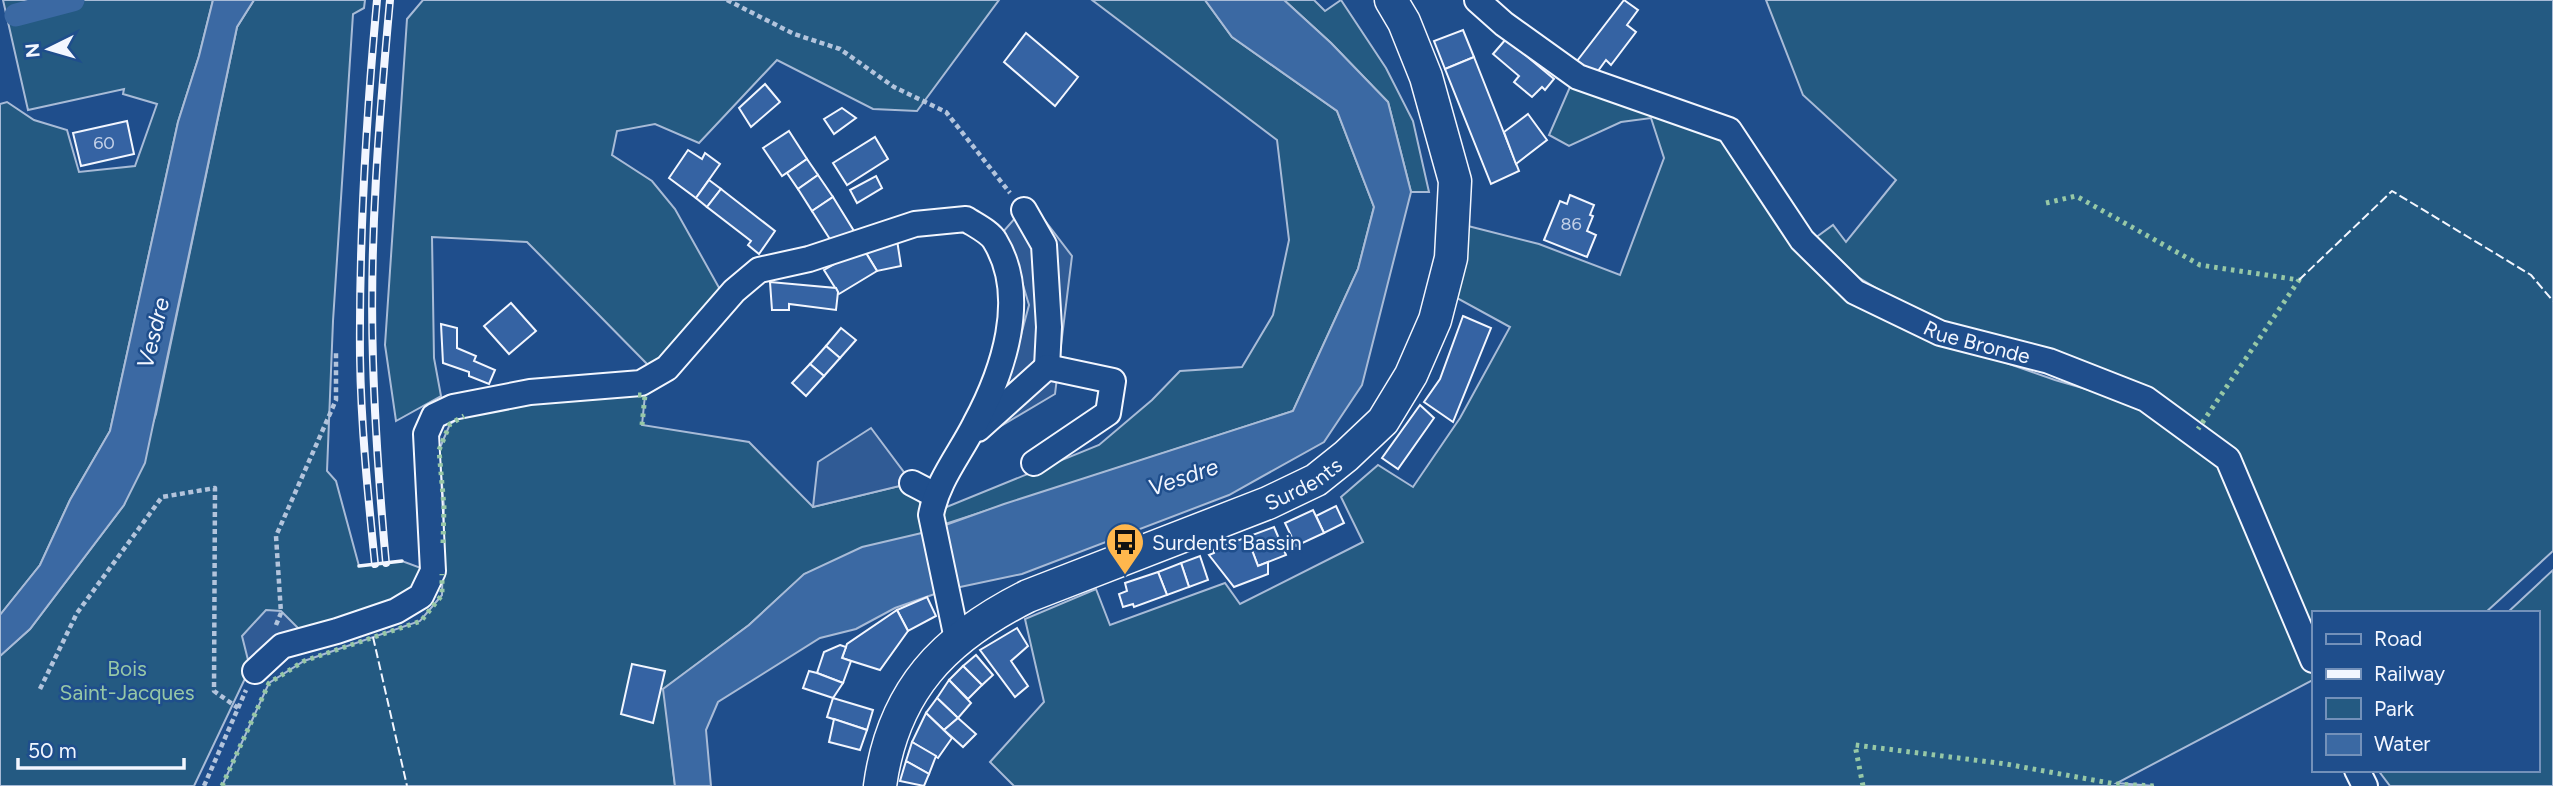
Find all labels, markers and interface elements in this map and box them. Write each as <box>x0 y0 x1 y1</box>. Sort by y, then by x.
north arrow <box>14 14 84 84</box>
text: N <box>20 42 45 59</box>
house number: 60 <box>93 132 115 154</box>
house number: 86 <box>1560 213 1582 235</box>
water label: Vesdre <box>131 294 175 371</box>
street label: Rue Bronde <box>1920 315 2033 368</box>
water label: Vesdre <box>1144 452 1222 502</box>
street label: Surdents <box>1260 452 1347 515</box>
bus stop icon: Surdents Bassin <box>1104 521 1146 576</box>
place label: Surdents Bassin <box>1152 530 1302 555</box>
legend <box>2312 611 2539 772</box>
text: Road <box>2374 626 2422 651</box>
park label: Bois Saint-Jacques <box>60 656 194 705</box>
text: Railway <box>2374 661 2445 686</box>
text: Park <box>2374 696 2415 721</box>
scale bar <box>18 726 184 770</box>
text: Water <box>2374 731 2430 756</box>
text: 50 m <box>28 738 77 763</box>

